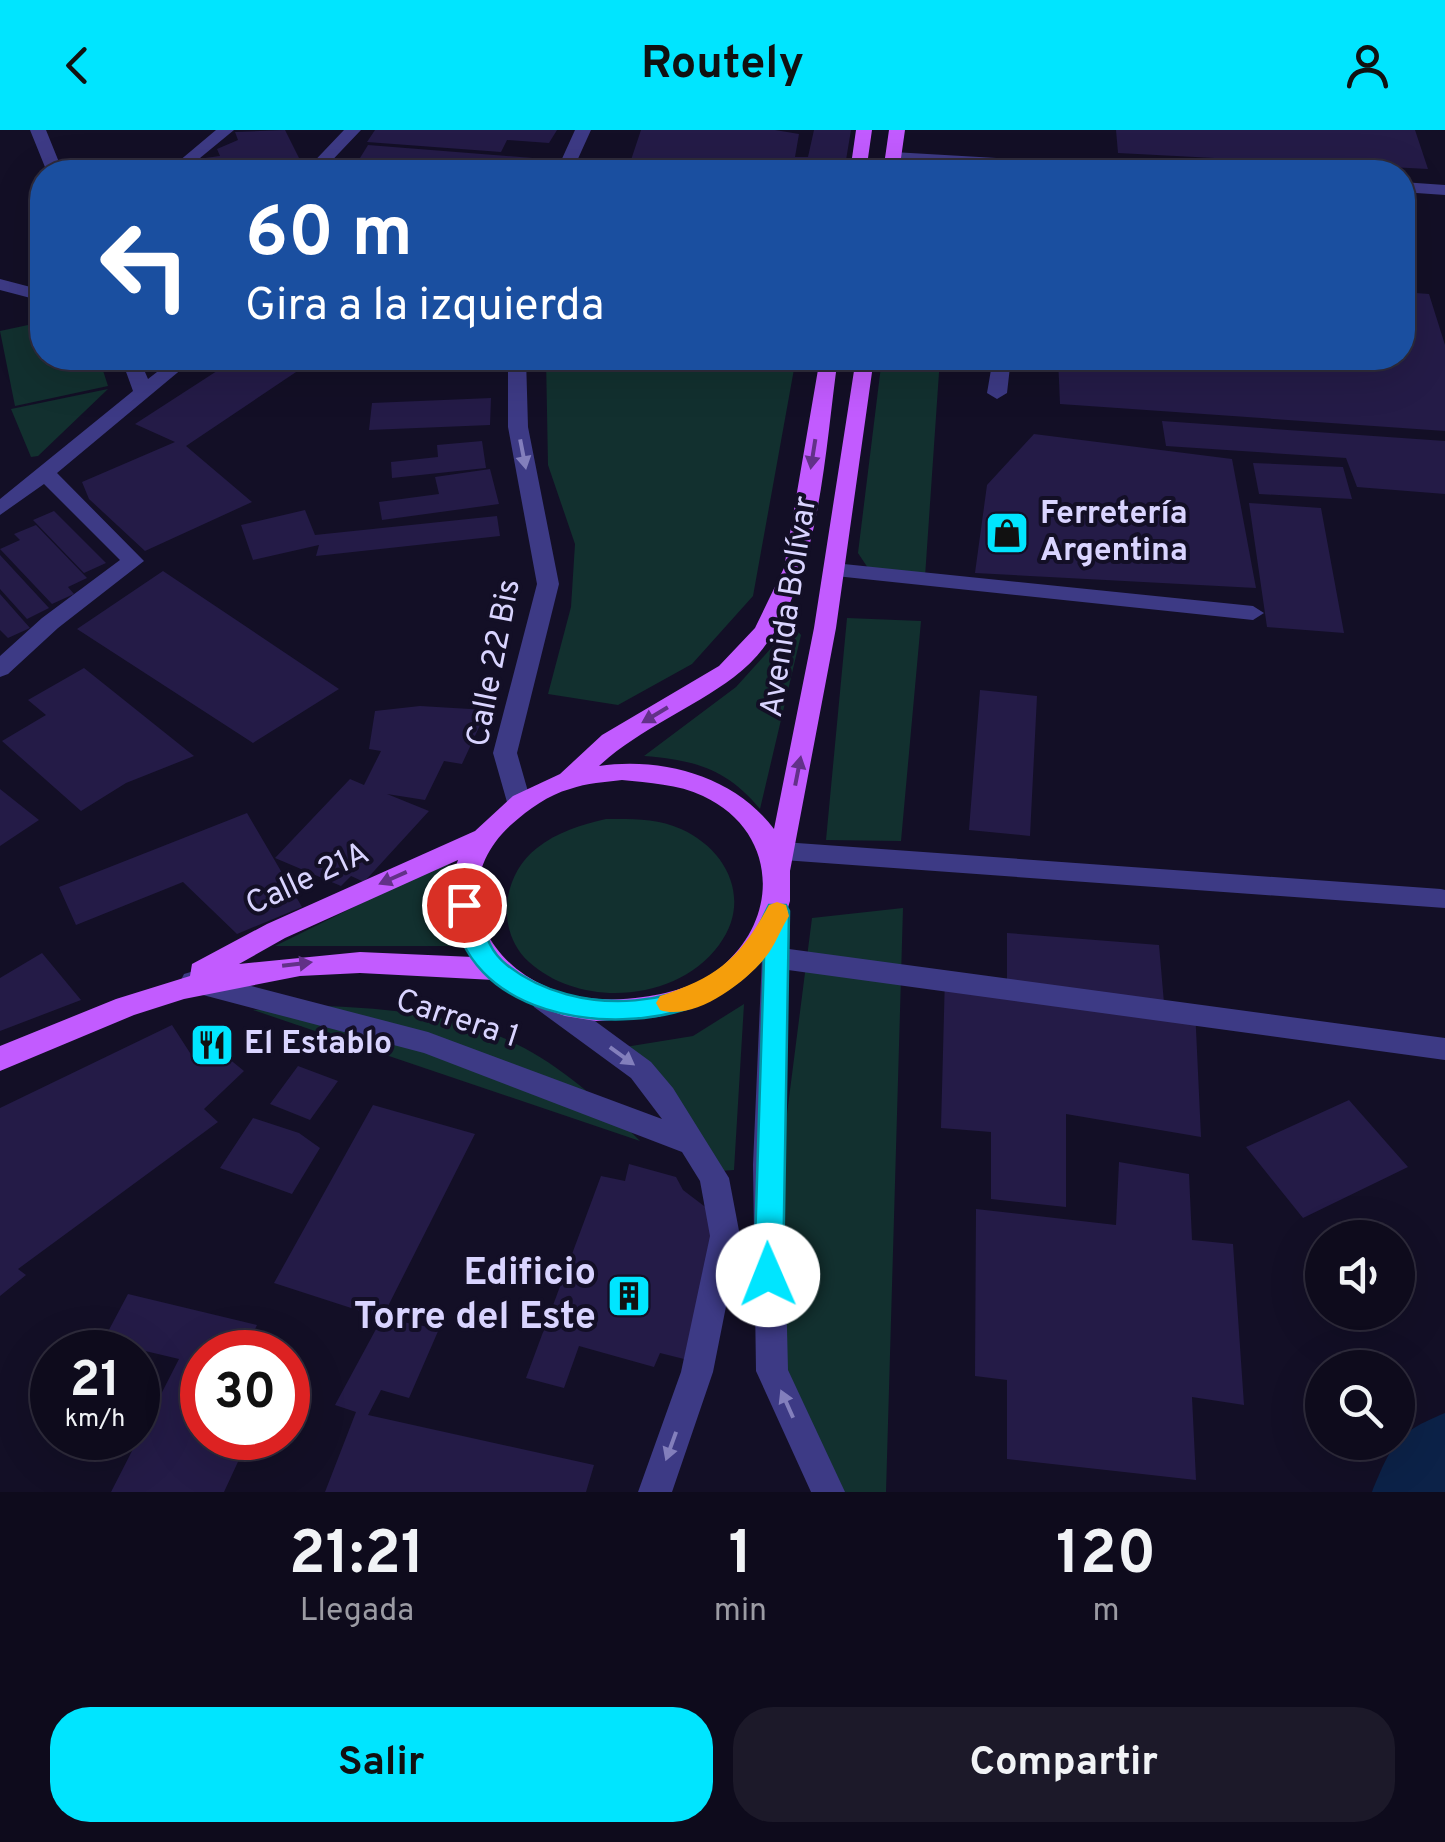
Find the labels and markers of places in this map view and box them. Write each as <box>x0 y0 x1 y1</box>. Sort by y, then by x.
place label: Ferretería Argentina <box>1040 495 1188 572</box>
shop icon: Ferretería Argentina <box>984 510 1030 556</box>
pin <box>422 863 507 948</box>
restaurant icon: El Establo <box>189 1022 235 1068</box>
place label: El Establo <box>244 1025 392 1065</box>
place label: Edificio Torre del Este <box>354 1250 596 1343</box>
building icon: Edificio Torre del Este <box>606 1273 652 1319</box>

